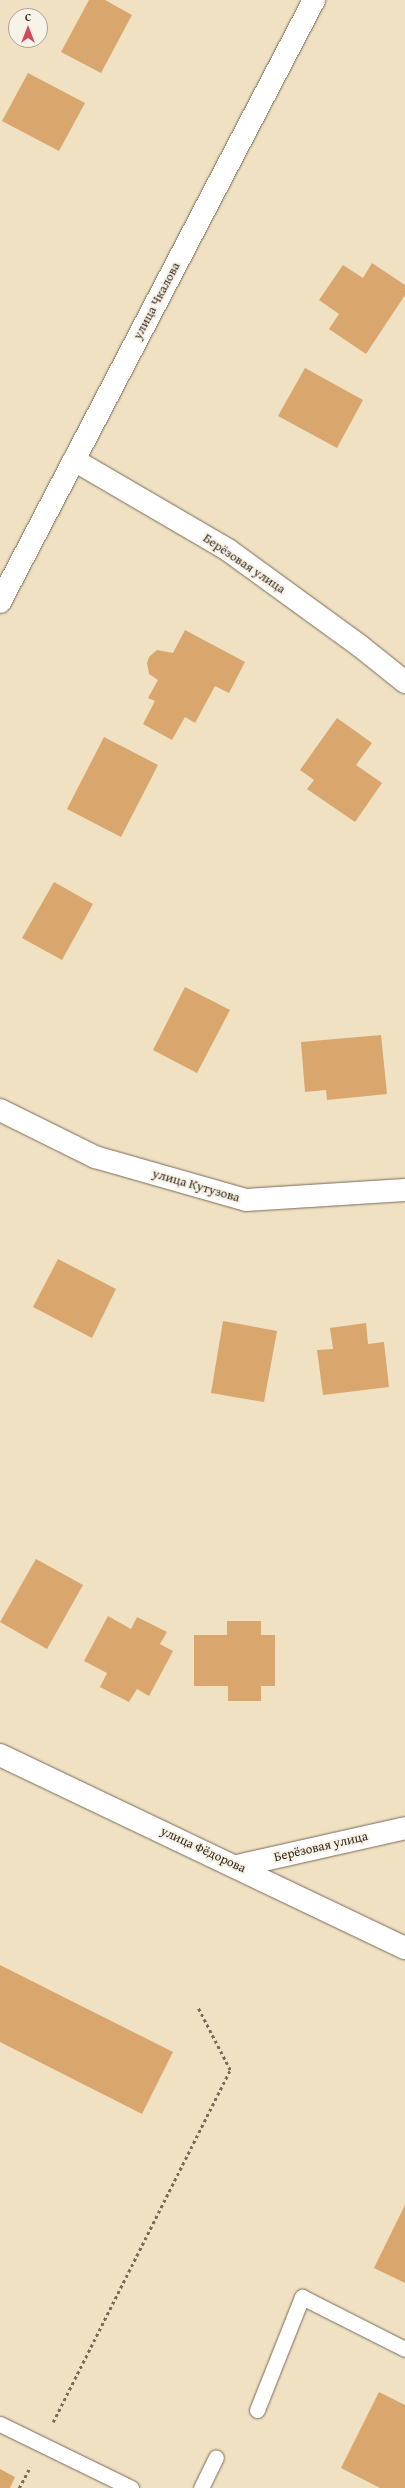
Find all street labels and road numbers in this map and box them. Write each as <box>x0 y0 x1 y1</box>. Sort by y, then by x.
street label: улица Чкалова <box>130 260 184 342</box>
street label: Берёзовая улица <box>200 531 288 597</box>
street label: улица Кутузова <box>150 1166 242 1206</box>
street label: улица Фёдорова <box>158 1823 248 1877</box>
street label: Берёзовая улица <box>273 1829 369 1865</box>

